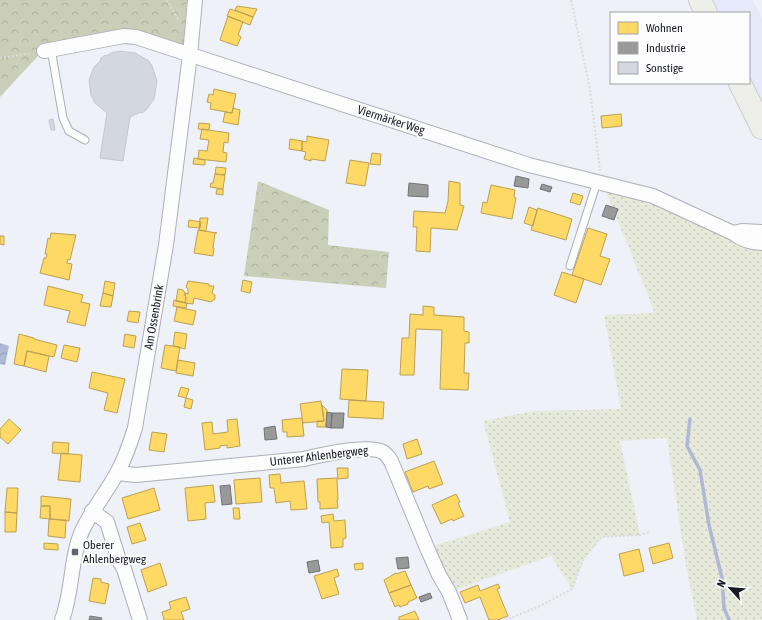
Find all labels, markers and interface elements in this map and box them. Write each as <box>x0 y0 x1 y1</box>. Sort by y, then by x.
legend <box>610 12 750 84</box>
text: Wohnen <box>646 21 683 35</box>
text: Industrie <box>646 41 686 55</box>
text: Sonstige <box>646 61 683 75</box>
street label: Viermärker Weg <box>356 103 427 138</box>
street label: Am Ossenbrink <box>141 283 167 351</box>
street label: Unterer Ahlenbergweg <box>269 443 370 469</box>
place label: Oberer Ahlenbergweg <box>83 538 147 566</box>
marker: Oberer Ahlenbergweg <box>70 547 80 557</box>
north arrow <box>710 568 750 608</box>
text: N <box>714 578 728 589</box>

